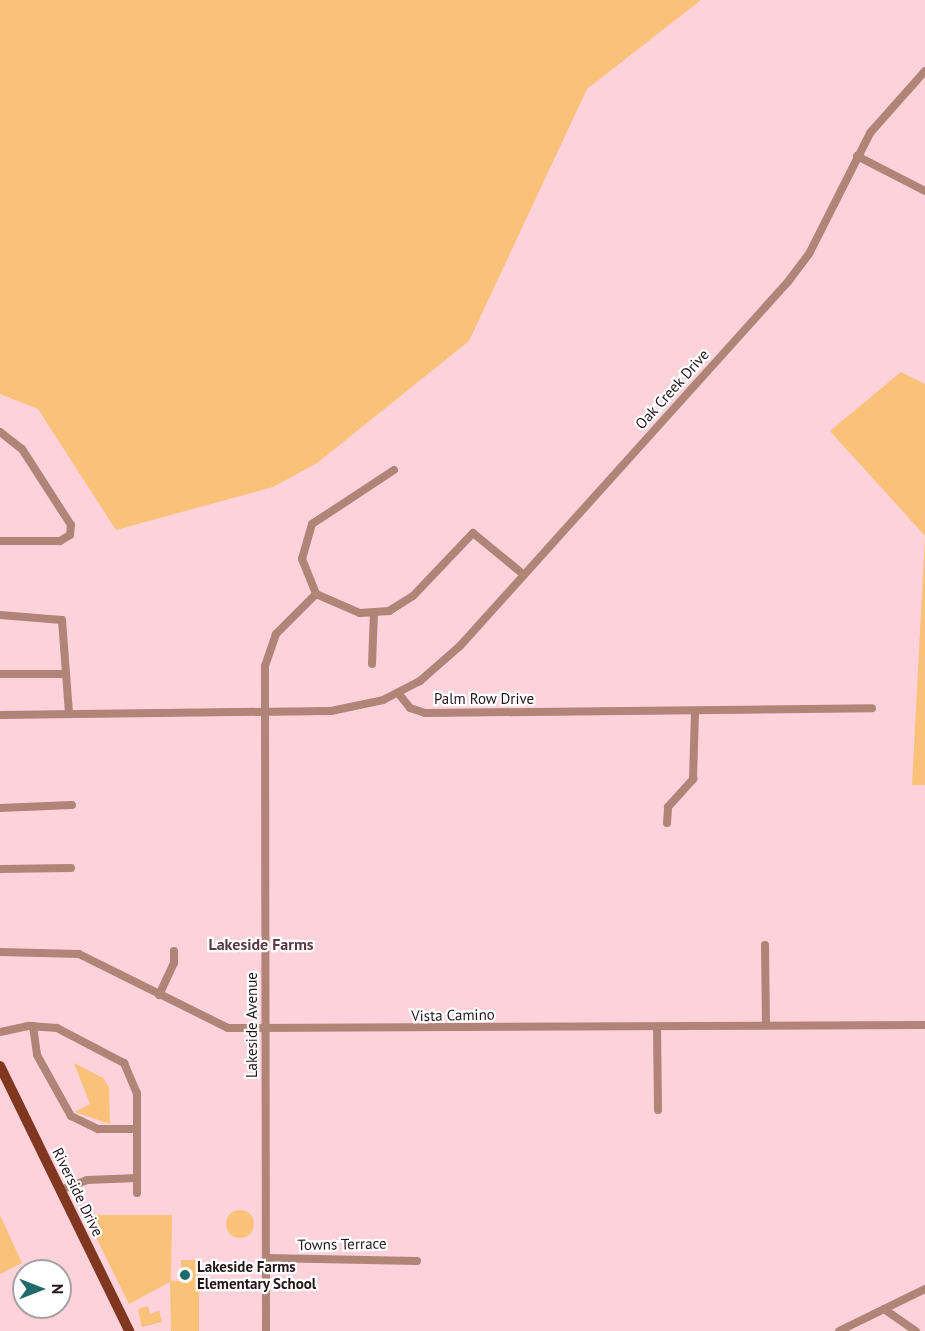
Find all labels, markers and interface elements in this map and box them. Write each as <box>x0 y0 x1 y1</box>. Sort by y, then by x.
street label: Oak Creek Drive <box>631 345 713 433</box>
street label: Palm Row Drive <box>434 690 534 708</box>
district label: Lakeside Farms <box>208 934 314 954</box>
street label: Lakeside Avenue <box>243 972 261 1078</box>
street label: Vista Camino <box>411 1005 495 1025</box>
street label: Riverside Drive <box>49 1145 107 1239</box>
street label: Towns Terrace <box>297 1234 387 1254</box>
place label: Lakeside Farms Elementary School <box>197 1257 317 1292</box>
north arrow <box>12 1259 72 1319</box>
marker: Lakeside Farms Elementary School <box>178 1268 192 1282</box>
text: N <box>48 1284 68 1294</box>

